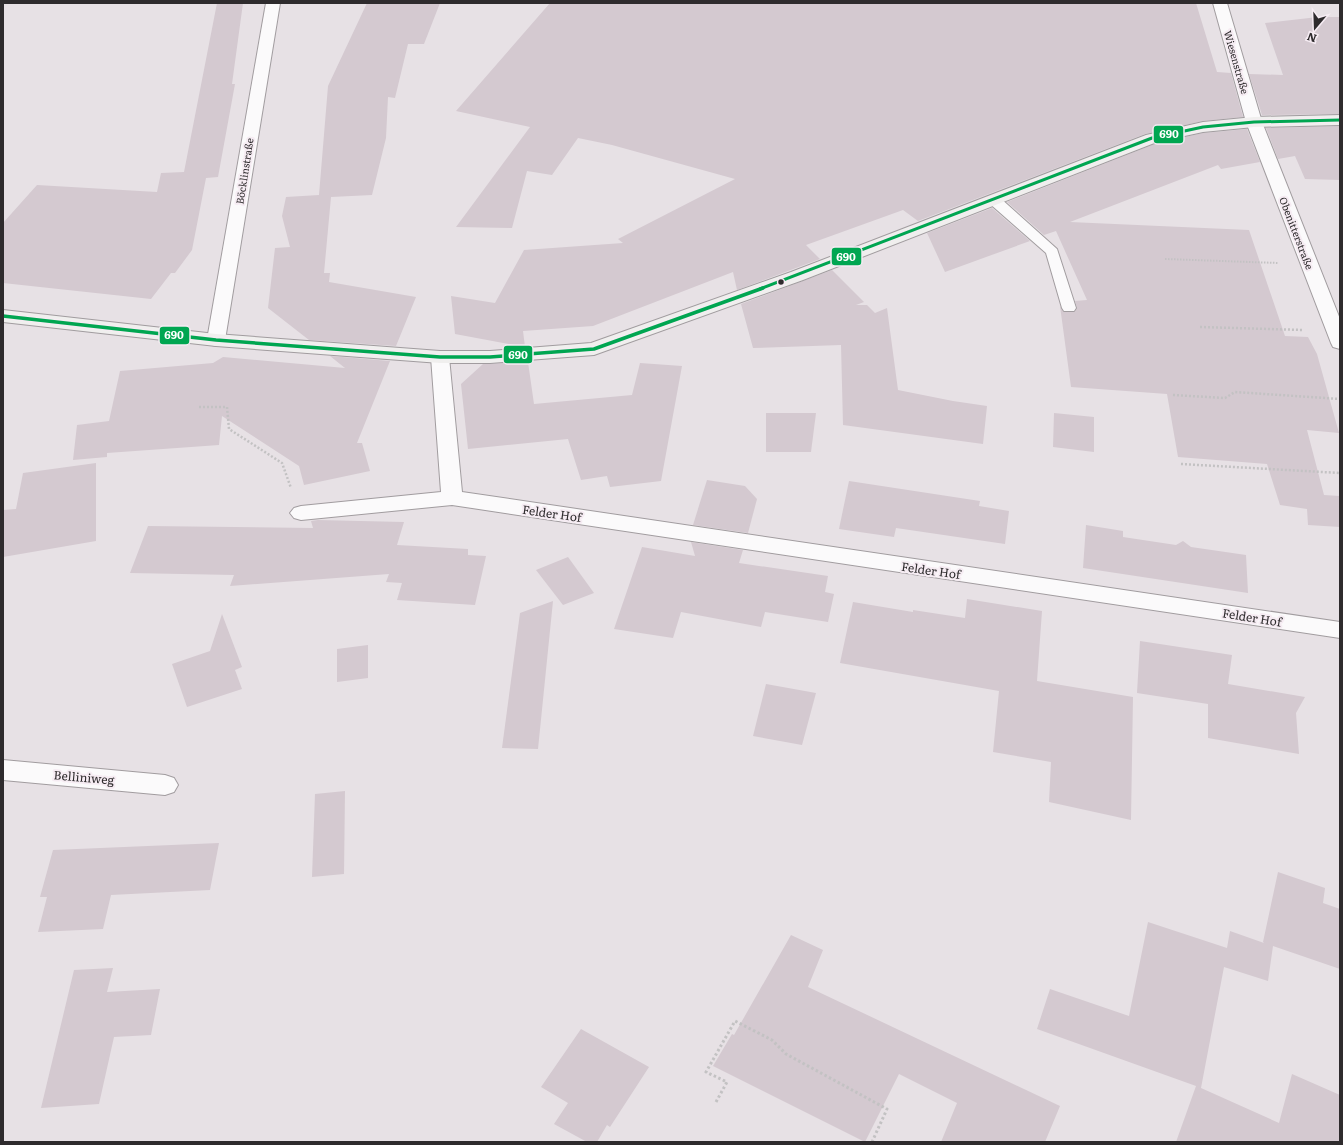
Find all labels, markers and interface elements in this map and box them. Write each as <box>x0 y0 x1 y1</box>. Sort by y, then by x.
north arrow <box>1295 8 1335 48</box>
street label: Wiesenstraße <box>1221 28 1253 96</box>
text: N <box>1304 29 1318 47</box>
line badge: 690 <box>1153 125 1184 144</box>
text: 690 <box>1159 125 1179 141</box>
street label: Böcklinstraße <box>231 137 257 205</box>
street label: Obenitterstraße <box>1276 195 1318 271</box>
line badge: 690 <box>831 247 862 266</box>
text: 690 <box>836 248 856 264</box>
unlabelled marker <box>776 277 786 287</box>
line badge: 690 <box>159 326 190 345</box>
text: 690 <box>164 326 184 342</box>
line badge: 690 <box>503 345 533 364</box>
text: 690 <box>508 346 528 362</box>
street label: Felder Hof <box>521 500 584 526</box>
street label: Felder Hof <box>900 557 963 583</box>
street label: Felder Hof <box>1221 603 1284 631</box>
street label: Belliniweg <box>53 765 115 789</box>

